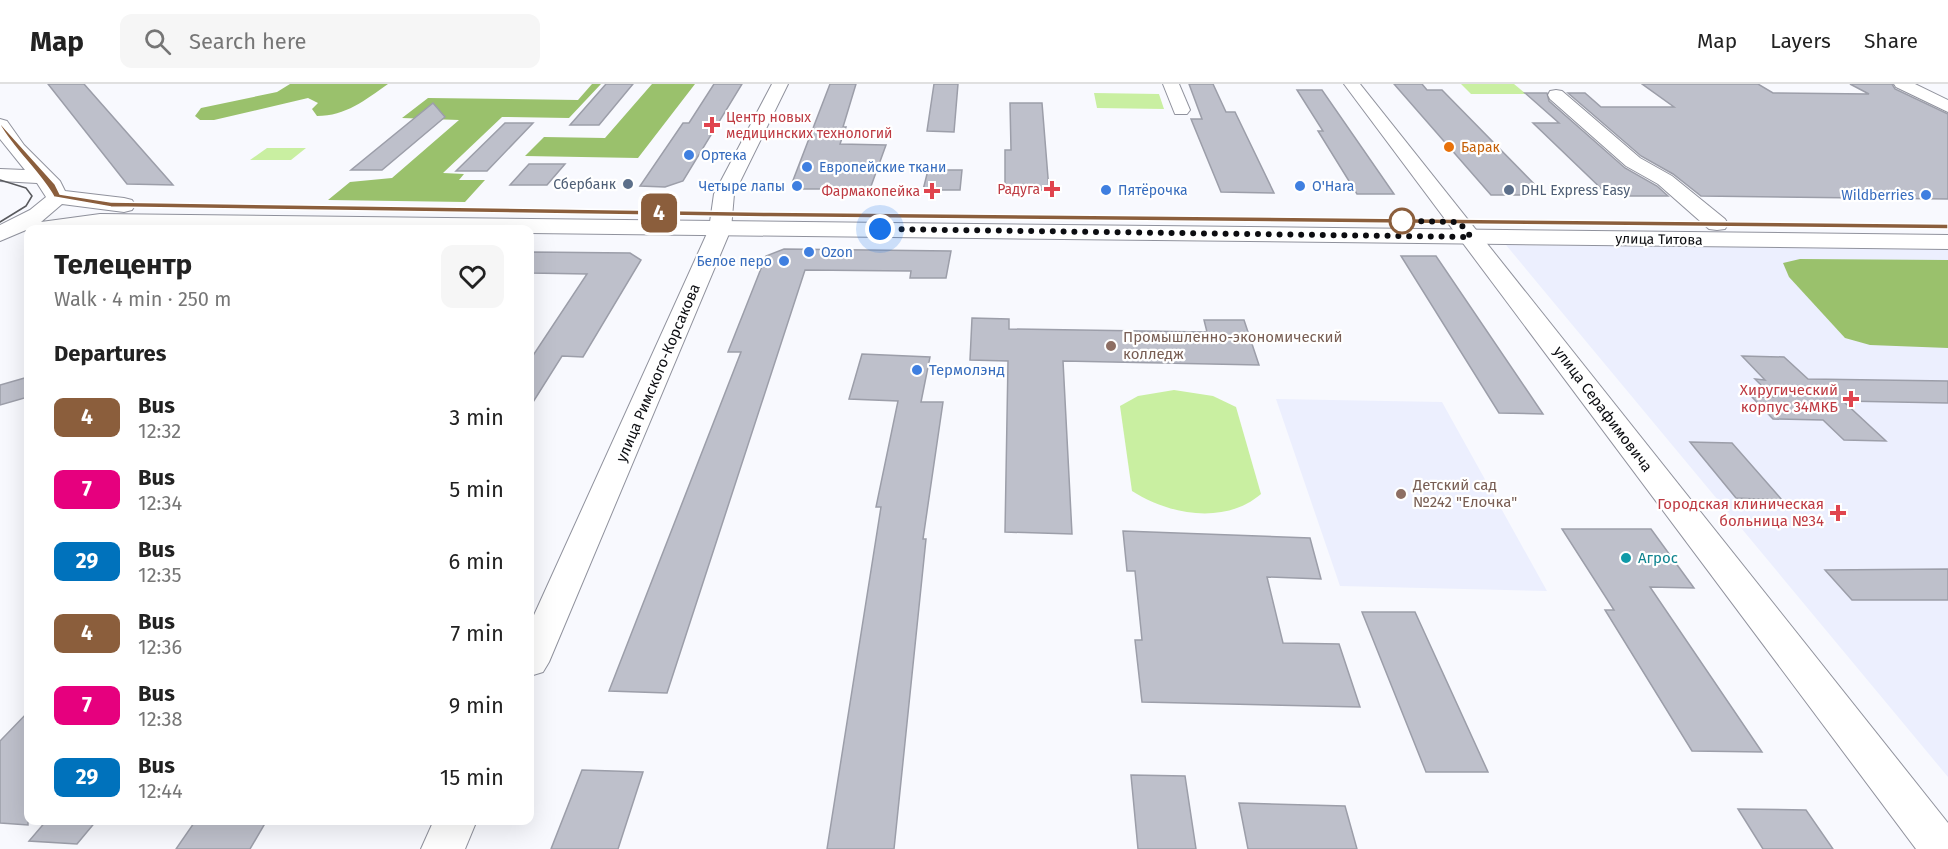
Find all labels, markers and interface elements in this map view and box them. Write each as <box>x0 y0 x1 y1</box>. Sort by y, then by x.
search box <box>120 14 540 68</box>
text: Map <box>30 25 84 58</box>
icon: search <box>141 25 174 58</box>
text: Search here <box>189 28 307 55</box>
text: Map <box>1697 28 1737 54</box>
text: Layers <box>1770 28 1831 54</box>
text: Share <box>1864 28 1918 54</box>
place label: Центр новых медицинских технологий <box>726 109 893 142</box>
marker: Центр новых медицинских технологий <box>703 116 721 134</box>
place label: Барак <box>1461 139 1501 156</box>
marker: Барак <box>1442 140 1456 154</box>
place label: Ортека <box>701 147 747 164</box>
marker: Ортека <box>682 148 696 162</box>
place label: Европейские ткани <box>819 159 946 176</box>
marker: Европейские ткани <box>800 160 814 174</box>
place label: Сбербанк <box>553 176 617 193</box>
marker: Сбербанк <box>621 177 635 191</box>
place label: Четыре лапы <box>699 178 785 195</box>
place label: O'Hara <box>1312 178 1354 195</box>
marker: Четыре лапы <box>790 179 804 193</box>
marker: O'Hara <box>1293 179 1307 193</box>
place label: Радуга <box>997 181 1040 198</box>
marker: Радуга <box>1045 182 1059 196</box>
place label: Пятёрочка <box>1118 182 1188 199</box>
place label: DHL Express Easy <box>1521 182 1630 199</box>
place label: Фармакопейка <box>821 183 920 200</box>
marker: Пятёрочка <box>1099 183 1113 197</box>
marker: DHL Express Easy <box>1502 183 1516 197</box>
marker: Фармакопейка <box>925 184 939 198</box>
place label: Wildberries <box>1841 187 1914 204</box>
marker: Wildberries <box>1919 188 1933 202</box>
line badge: 4 <box>640 194 678 232</box>
text: 4 <box>653 200 665 226</box>
unlabelled marker <box>1389 208 1415 234</box>
your location <box>865 214 895 244</box>
street label: улица Титова <box>1615 230 1703 249</box>
place label: Ozon <box>821 244 853 261</box>
button: heart <box>441 245 504 308</box>
marker: Ozon <box>802 245 816 259</box>
text: Телецентр <box>54 248 192 281</box>
place label: Белое перо <box>696 253 772 270</box>
marker: Белое перо <box>777 254 791 268</box>
street label: улица Римского-Корсакова <box>612 281 704 465</box>
text: Walk · 4 min · 250 m <box>54 287 231 311</box>
place label: Промышленно-экономический колледж <box>1123 328 1343 363</box>
marker: Промышленно-экономический колледж <box>1104 339 1118 353</box>
text: Departures <box>54 340 166 367</box>
street label: улица Серафимовича <box>1550 343 1656 475</box>
place label: Термолэнд <box>929 361 1005 379</box>
marker: Термолэнд <box>910 363 924 377</box>
place label: Хиругический корпус 34МКБ <box>1740 381 1838 416</box>
marker: Хиругический корпус 34МКБ <box>1842 390 1860 408</box>
text: Bus <box>138 392 175 419</box>
text: 4 <box>81 404 93 430</box>
text: 3 min <box>449 404 504 431</box>
text: 12:32 <box>138 419 181 443</box>
text: Bus <box>138 464 175 491</box>
text: 7 <box>82 476 92 502</box>
text: 5 min <box>449 476 504 503</box>
place label: Детский сад №242 "Елочка" <box>1412 476 1517 511</box>
marker: Детский сад №242 "Елочка" <box>1394 487 1408 501</box>
text: 12:34 <box>138 491 182 515</box>
place label: Городская клиническая больница №34 <box>1657 495 1824 530</box>
marker: Городская клиническая больница №34 <box>1829 504 1847 522</box>
text: Bus <box>138 536 175 563</box>
text: 29 <box>76 548 98 574</box>
text: 6 min <box>448 548 504 575</box>
place label: Агрос <box>1638 549 1678 567</box>
marker: Агрос <box>1619 551 1633 565</box>
text: 12:35 <box>138 563 182 587</box>
text: Bus <box>138 608 175 635</box>
text: 4 <box>81 620 93 646</box>
text: 7 min <box>450 620 504 647</box>
text: 12:36 <box>138 635 182 659</box>
text: Bus <box>138 680 175 707</box>
text: 7 <box>82 692 92 718</box>
text: 9 min <box>449 692 504 719</box>
text: 12:38 <box>138 707 183 731</box>
text: Bus <box>138 752 175 779</box>
text: 29 <box>76 764 98 790</box>
text: 15 min <box>440 764 504 791</box>
text: 12:44 <box>138 779 183 803</box>

